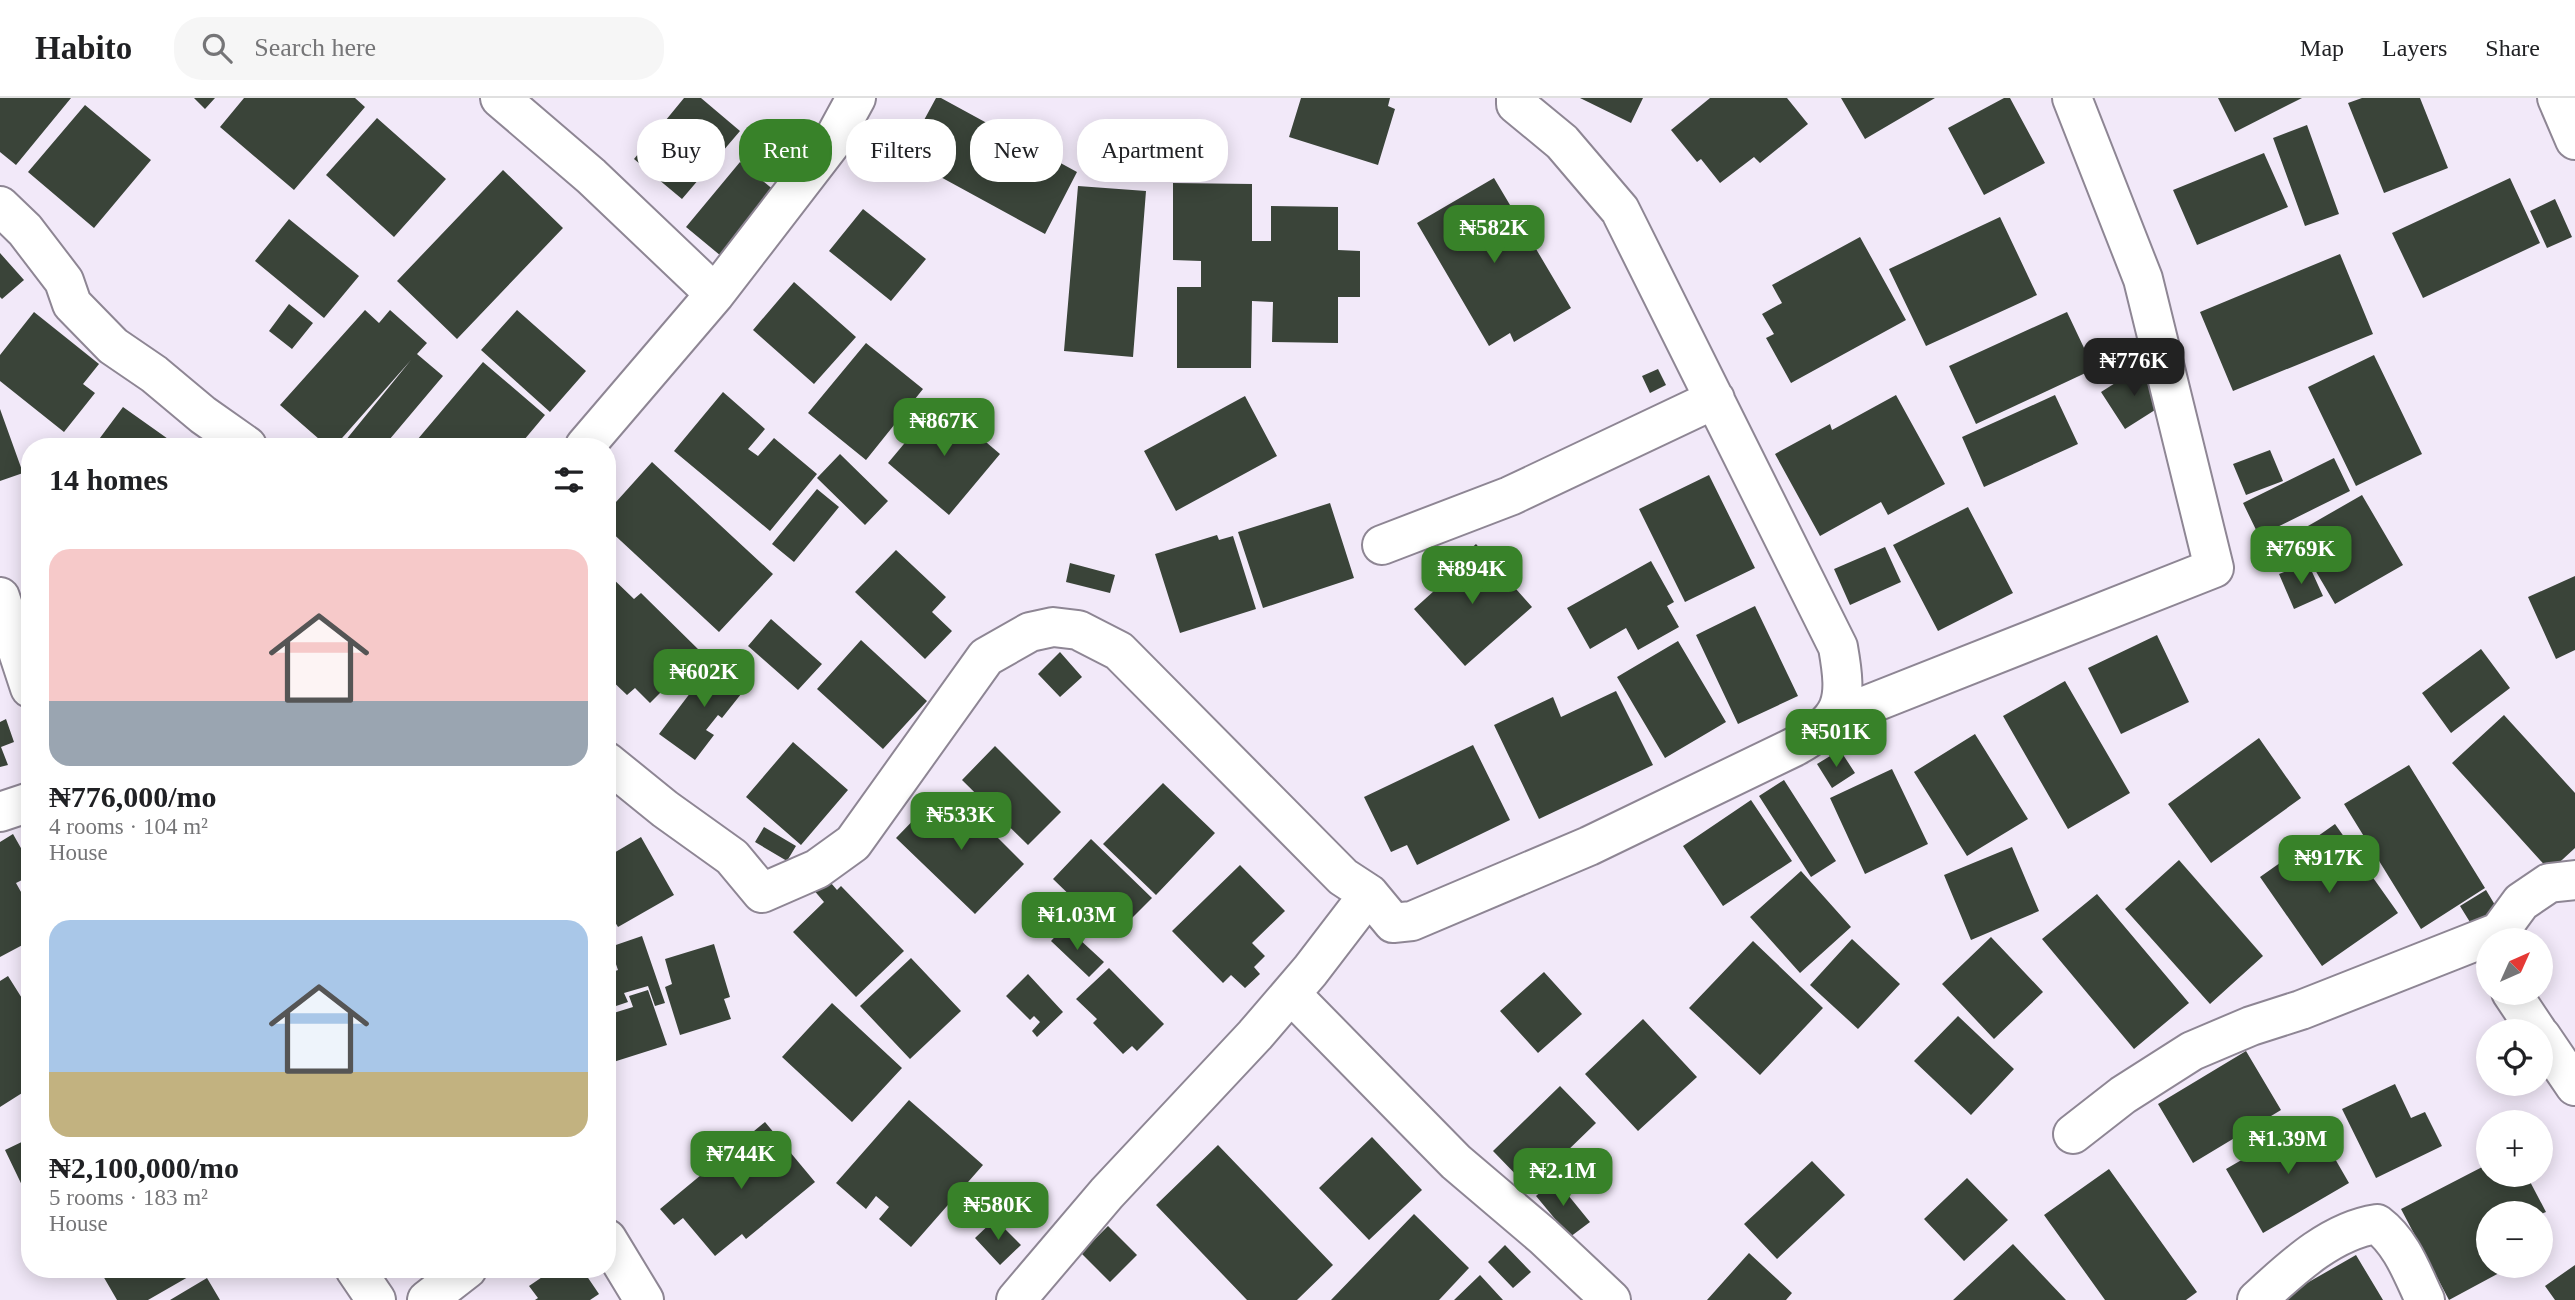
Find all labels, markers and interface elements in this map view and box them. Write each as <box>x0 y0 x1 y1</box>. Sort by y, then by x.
search box <box>174 17 664 80</box>
icon: search <box>198 29 236 67</box>
text: Habito <box>35 30 132 66</box>
text: Search here <box>254 33 376 62</box>
text: Map <box>2300 35 2344 61</box>
text: Layers <box>2382 35 2447 61</box>
text: Share <box>2485 35 2540 61</box>
chip: Buy <box>637 119 725 182</box>
chip: Rent <box>739 119 832 182</box>
chip: Filters <box>846 119 956 182</box>
chip: New <box>970 119 1063 182</box>
chip: Apartment <box>1077 119 1228 182</box>
pin: ₦582K <box>1445 206 1543 265</box>
text: ₦582K <box>1460 215 1529 240</box>
pin: ₦776K <box>2085 338 2183 398</box>
text: ₦776K <box>2100 348 2169 373</box>
pin: ₦867K <box>895 398 993 458</box>
text: ₦867K <box>910 408 979 433</box>
icon: filters <box>550 461 588 499</box>
text: 14 homes <box>49 463 168 496</box>
pin: ₦769K <box>2252 526 2350 586</box>
text: ₦769K <box>2267 536 2336 561</box>
pin: ₦894K <box>1423 546 1521 606</box>
text: ₦894K <box>1438 556 1507 581</box>
icon: home <box>256 595 382 721</box>
pin: ₦602K <box>655 650 753 709</box>
text: ₦602K <box>670 659 739 684</box>
pin: ₦501K <box>1787 710 1885 769</box>
text: ₦501K <box>1802 719 1871 744</box>
text: ₦776,000/mo <box>49 780 217 813</box>
pin: ₦533K <box>912 792 1010 852</box>
text: ₦533K <box>927 802 996 827</box>
text: 4 rooms · 104 m² <box>49 814 208 839</box>
pin: ₦917K <box>2280 836 2378 895</box>
text: House <box>49 840 108 865</box>
text: ₦917K <box>2295 845 2364 870</box>
pin: ₦1.03M <box>1020 892 1134 952</box>
text: ₦1.03M <box>1038 902 1116 927</box>
north arrow <box>2476 928 2553 1004</box>
map controls <box>2476 928 2553 1278</box>
icon: home <box>256 966 382 1092</box>
button: locate <box>2476 1019 2553 1096</box>
button: + <box>2476 1110 2553 1187</box>
pin: ₦1.39M <box>2231 1116 2345 1176</box>
text: ₦1.39M <box>2249 1126 2327 1151</box>
pin: ₦744K <box>692 1132 790 1191</box>
text: ₦744K <box>707 1141 776 1166</box>
pin: ₦2.1M <box>1514 1148 1612 1208</box>
text: ₦2,100,000/mo <box>49 1151 239 1184</box>
text: ₦2.1M <box>1529 1158 1597 1183</box>
pin: ₦580K <box>949 1182 1047 1242</box>
text: 5 rooms · 183 m² <box>49 1185 208 1210</box>
text: ₦580K <box>964 1192 1033 1217</box>
button: − <box>2476 1201 2553 1278</box>
text: House <box>49 1211 108 1236</box>

